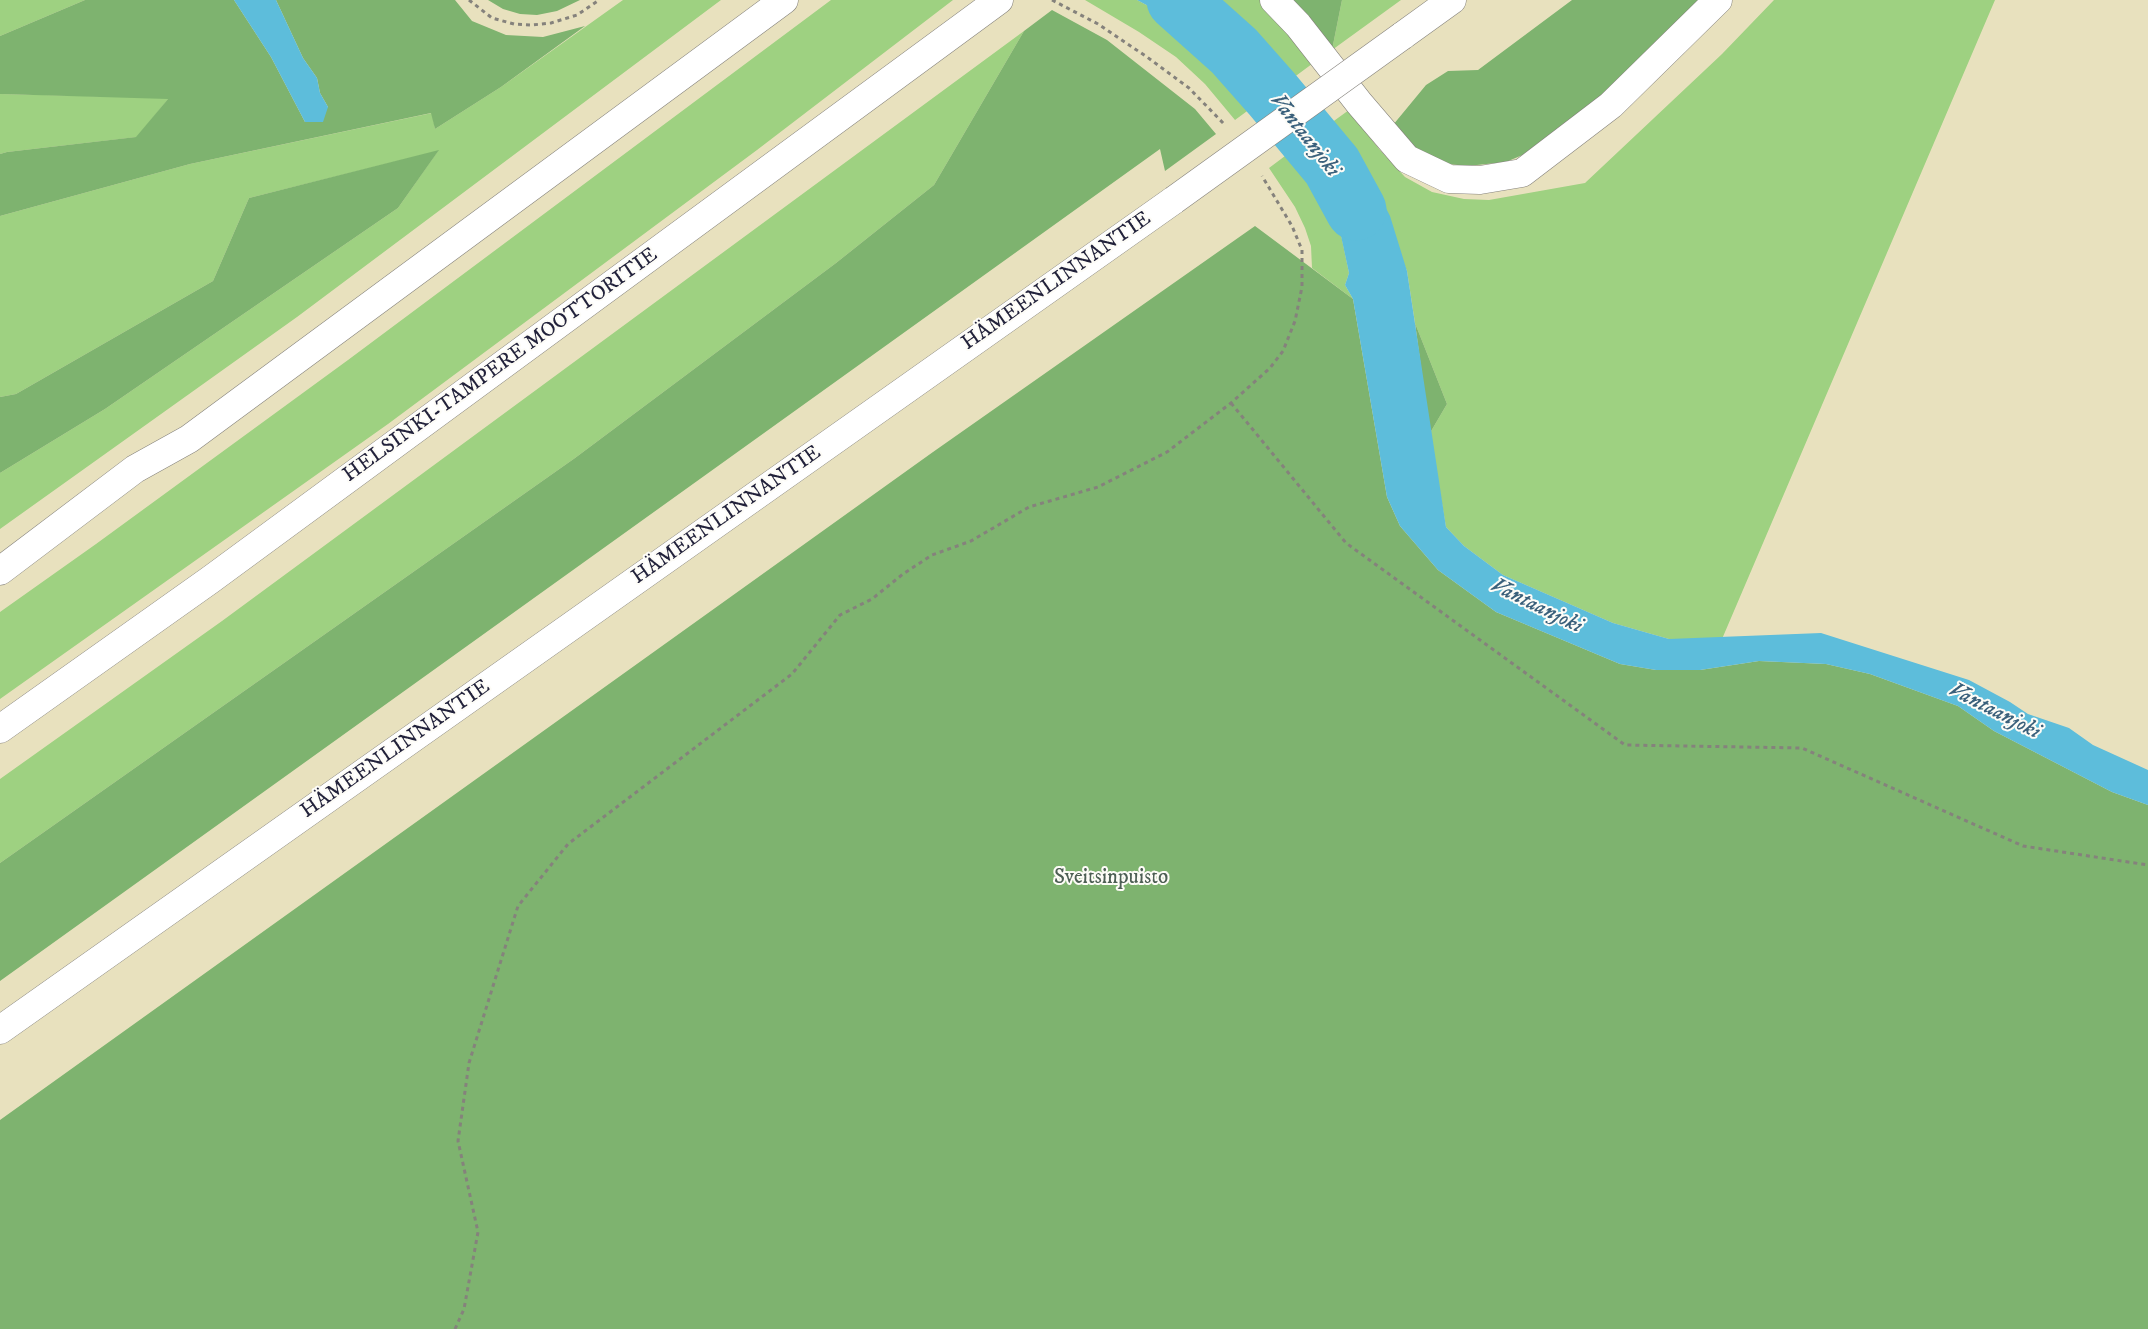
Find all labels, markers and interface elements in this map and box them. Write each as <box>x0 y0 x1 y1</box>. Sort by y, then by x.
water label: Vantaanjoki <box>1263 89 1345 183</box>
street label: HÄMEENLINNANTIE <box>958 207 1156 357</box>
street label: HELSINKI-TAMPERE MOOTTORITIE <box>339 243 663 489</box>
street label: HÄMEENLINNANTIE <box>628 441 826 591</box>
water label: Vantaanjoki <box>1486 573 1586 641</box>
street label: HÄMEENLINNANTIE <box>297 675 495 825</box>
water label: Vantaanjoki <box>1944 678 2044 746</box>
park label: Sveitsinpuisto <box>1054 866 1168 892</box>

